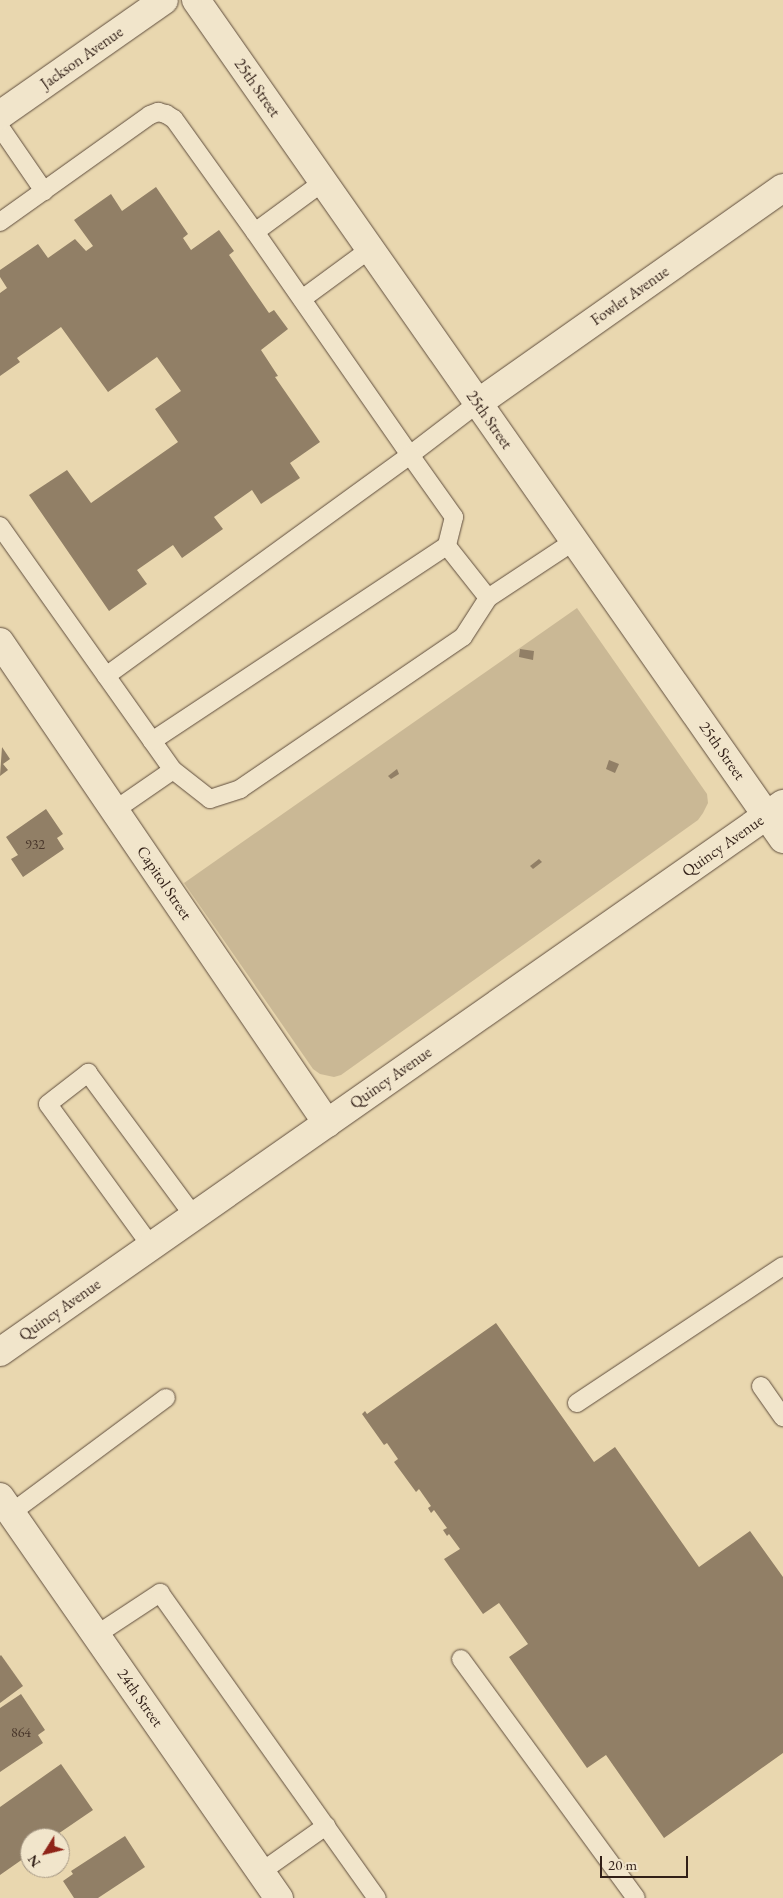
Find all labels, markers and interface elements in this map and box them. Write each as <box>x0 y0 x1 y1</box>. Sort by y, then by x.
street label: Jackson Avenue <box>37 22 127 94</box>
street label: 25th Street <box>230 55 284 121</box>
street label: Fowler Avenue <box>587 262 673 330</box>
street label: 25th Street <box>462 387 516 453</box>
street label: 25th Street <box>695 718 749 784</box>
street label: Quincy Avenue <box>678 811 768 881</box>
house number: 932 <box>25 836 45 852</box>
street label: Capitol Street <box>132 842 196 924</box>
street label: Quincy Avenue <box>346 1043 436 1113</box>
street label: Quincy Avenue <box>15 1275 105 1345</box>
street label: 24th Street <box>113 1665 167 1731</box>
house number: 864 <box>11 1724 31 1740</box>
north arrow <box>20 1828 70 1878</box>
scale bar <box>603 1846 690 1878</box>
text: N <box>23 1851 44 1871</box>
text: 20 m <box>608 1855 637 1874</box>

